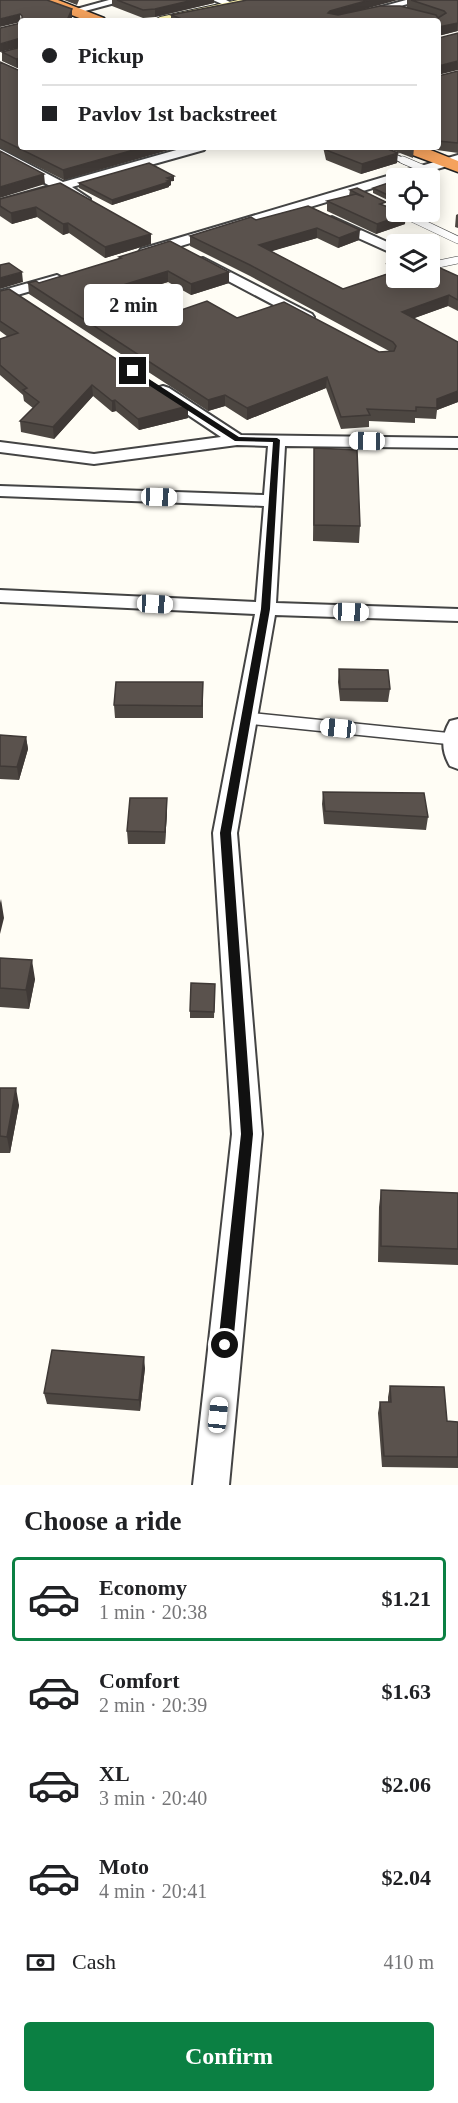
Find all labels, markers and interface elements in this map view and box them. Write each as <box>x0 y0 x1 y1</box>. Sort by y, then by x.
text: Pickup <box>78 43 144 68</box>
text: Pavlov 1st backstreet <box>78 101 277 126</box>
map controls <box>386 168 440 288</box>
button: locate <box>386 168 440 222</box>
button: layers <box>386 234 440 288</box>
callout: 2 min <box>84 284 182 326</box>
text: 2 min <box>109 294 158 316</box>
route end <box>119 357 146 384</box>
car <box>349 432 385 450</box>
car <box>141 487 177 507</box>
car <box>137 594 173 614</box>
car <box>333 602 369 622</box>
car <box>319 717 357 739</box>
route start <box>211 1331 238 1358</box>
car <box>207 1396 229 1434</box>
text: Choose a ride <box>24 1506 182 1536</box>
icon: car <box>27 1572 81 1626</box>
text: Economy <box>99 1575 187 1600</box>
text: $1.21 <box>382 1586 431 1611</box>
text: 1 min · 20:38 <box>99 1601 207 1623</box>
icon: car <box>27 1665 81 1719</box>
text: Comfort <box>99 1668 180 1693</box>
text: $1.63 <box>382 1679 431 1704</box>
text: 2 min · 20:39 <box>99 1694 207 1716</box>
icon: car <box>27 1758 81 1812</box>
text: XL <box>99 1761 130 1786</box>
text: $2.06 <box>382 1772 431 1797</box>
text: 3 min · 20:40 <box>99 1787 207 1809</box>
icon: car <box>27 1851 81 1905</box>
text: Moto <box>99 1854 149 1879</box>
text: $2.04 <box>382 1865 431 1890</box>
text: 4 min · 20:41 <box>99 1880 207 1902</box>
icon: cash <box>24 1946 57 1979</box>
text: Cash <box>72 1949 116 1974</box>
text: 410 m <box>383 1951 434 1973</box>
button: Confirm <box>24 2022 434 2091</box>

